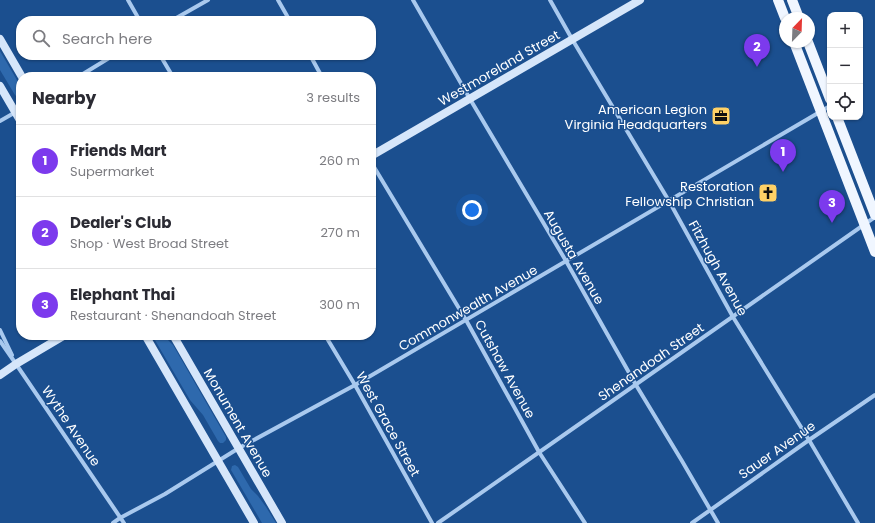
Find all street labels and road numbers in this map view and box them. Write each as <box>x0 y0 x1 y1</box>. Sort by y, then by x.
street label: Westmoreland Street <box>435 25 564 111</box>
street label: Augusta Avenue <box>539 206 609 308</box>
street label: Fitzhugh Avenue <box>684 217 752 319</box>
street label: Commonwealth Avenue <box>395 260 541 356</box>
street label: Cutshaw Avenue <box>470 316 540 422</box>
street label: Shenandoah Street <box>594 318 708 406</box>
street label: Monument Avenue <box>199 365 277 481</box>
street label: West Grace Street <box>351 368 425 480</box>
street label: Wythe Avenue <box>37 382 105 470</box>
street label: Sauer Avenue <box>735 416 819 484</box>

